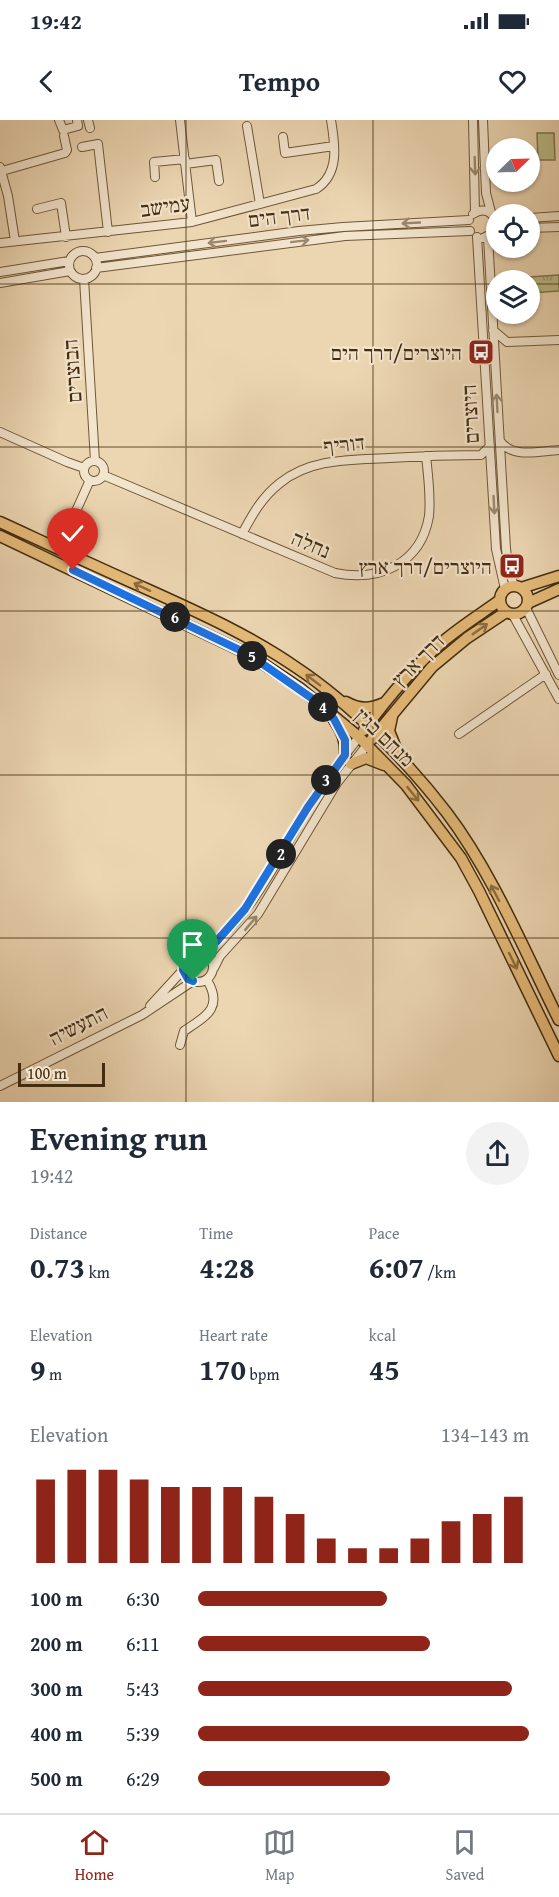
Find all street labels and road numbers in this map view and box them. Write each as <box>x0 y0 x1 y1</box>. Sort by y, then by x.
street label: עמישב <box>138 187 192 225</box>
street label: דרך הים <box>246 197 312 235</box>
street label: הבוצרים <box>54 338 90 404</box>
street label: היוצרים <box>453 384 487 444</box>
street label: דוריף <box>322 426 366 462</box>
street label: נחלה <box>287 522 335 566</box>
street label: דרך ארץ <box>384 626 452 694</box>
street label: מנחם בגין <box>348 700 422 774</box>
street label: התעשיה <box>43 997 113 1053</box>

